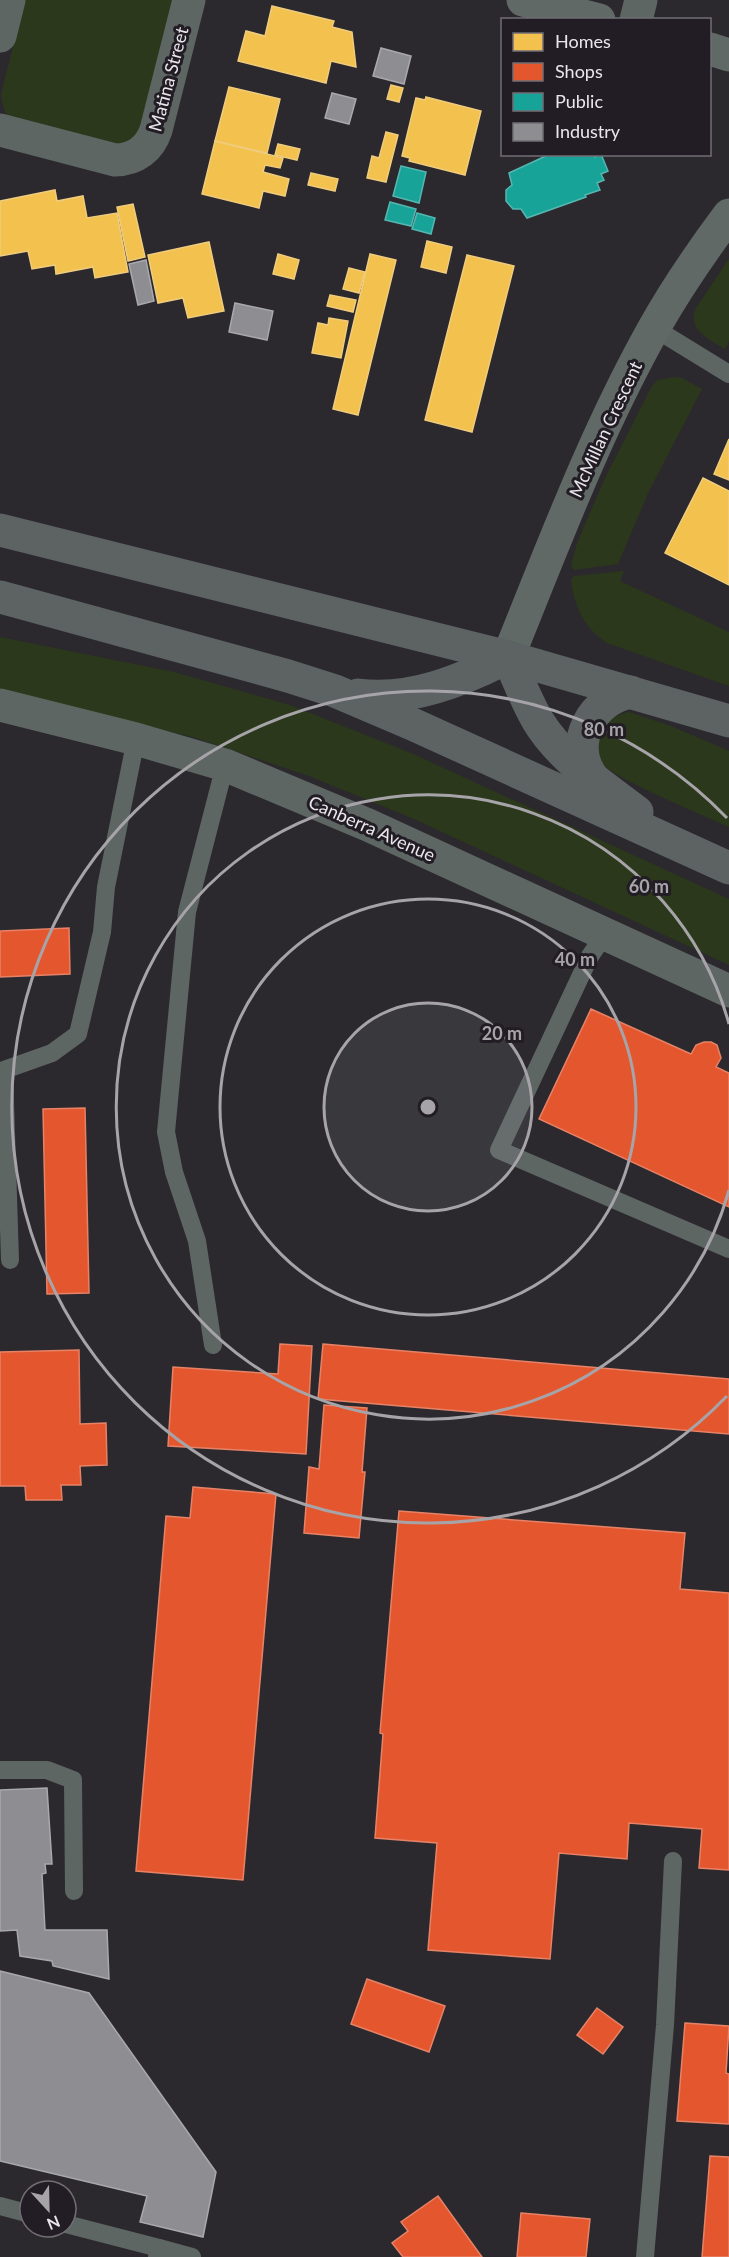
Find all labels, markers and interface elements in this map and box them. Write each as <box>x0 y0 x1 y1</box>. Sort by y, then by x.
legend <box>501 18 711 156</box>
street label: Matina Street <box>143 24 193 134</box>
text: Homes <box>555 30 611 52</box>
text: Shops <box>555 60 603 82</box>
text: Public <box>555 90 603 112</box>
text: Industry <box>555 120 621 142</box>
street label: McMillan Crescent <box>564 357 646 501</box>
text: 80 m <box>584 718 624 740</box>
street label: Canberra Avenue <box>305 790 439 866</box>
text: 60 m <box>629 875 669 897</box>
text: 40 m <box>555 948 595 970</box>
text: 20 m <box>482 1022 522 1044</box>
centre of rings <box>418 1097 438 1117</box>
north arrow <box>18 2179 78 2239</box>
text: N <box>45 2212 63 2234</box>

